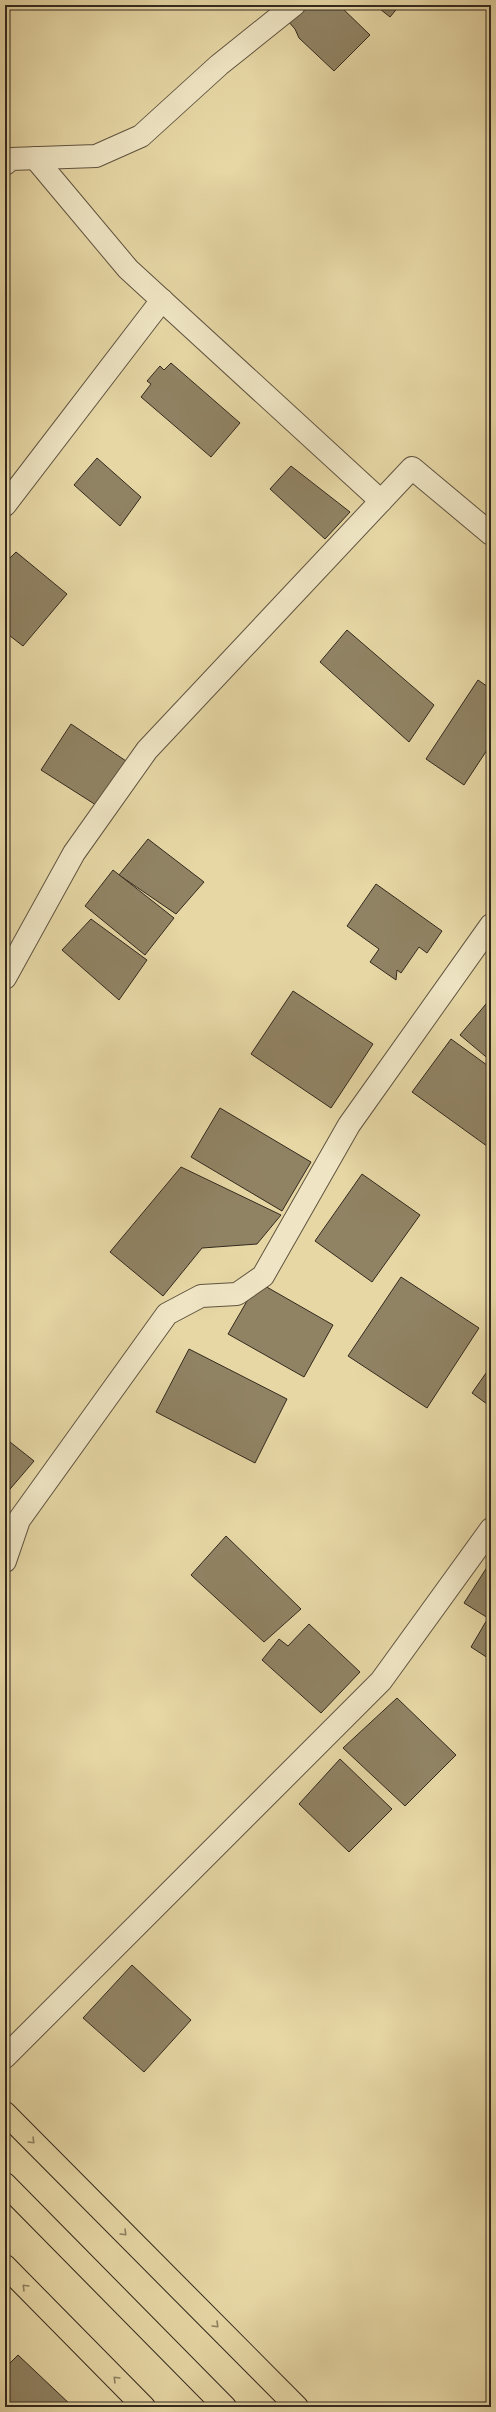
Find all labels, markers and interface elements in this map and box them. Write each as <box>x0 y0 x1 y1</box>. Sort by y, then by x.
one-way arrow <box>28 2136 35 2143</box>
one-way arrow <box>119 2228 127 2236</box>
one-way arrow <box>22 2284 30 2292</box>
one-way arrow <box>211 2320 219 2328</box>
one-way arrow <box>113 2376 121 2384</box>

